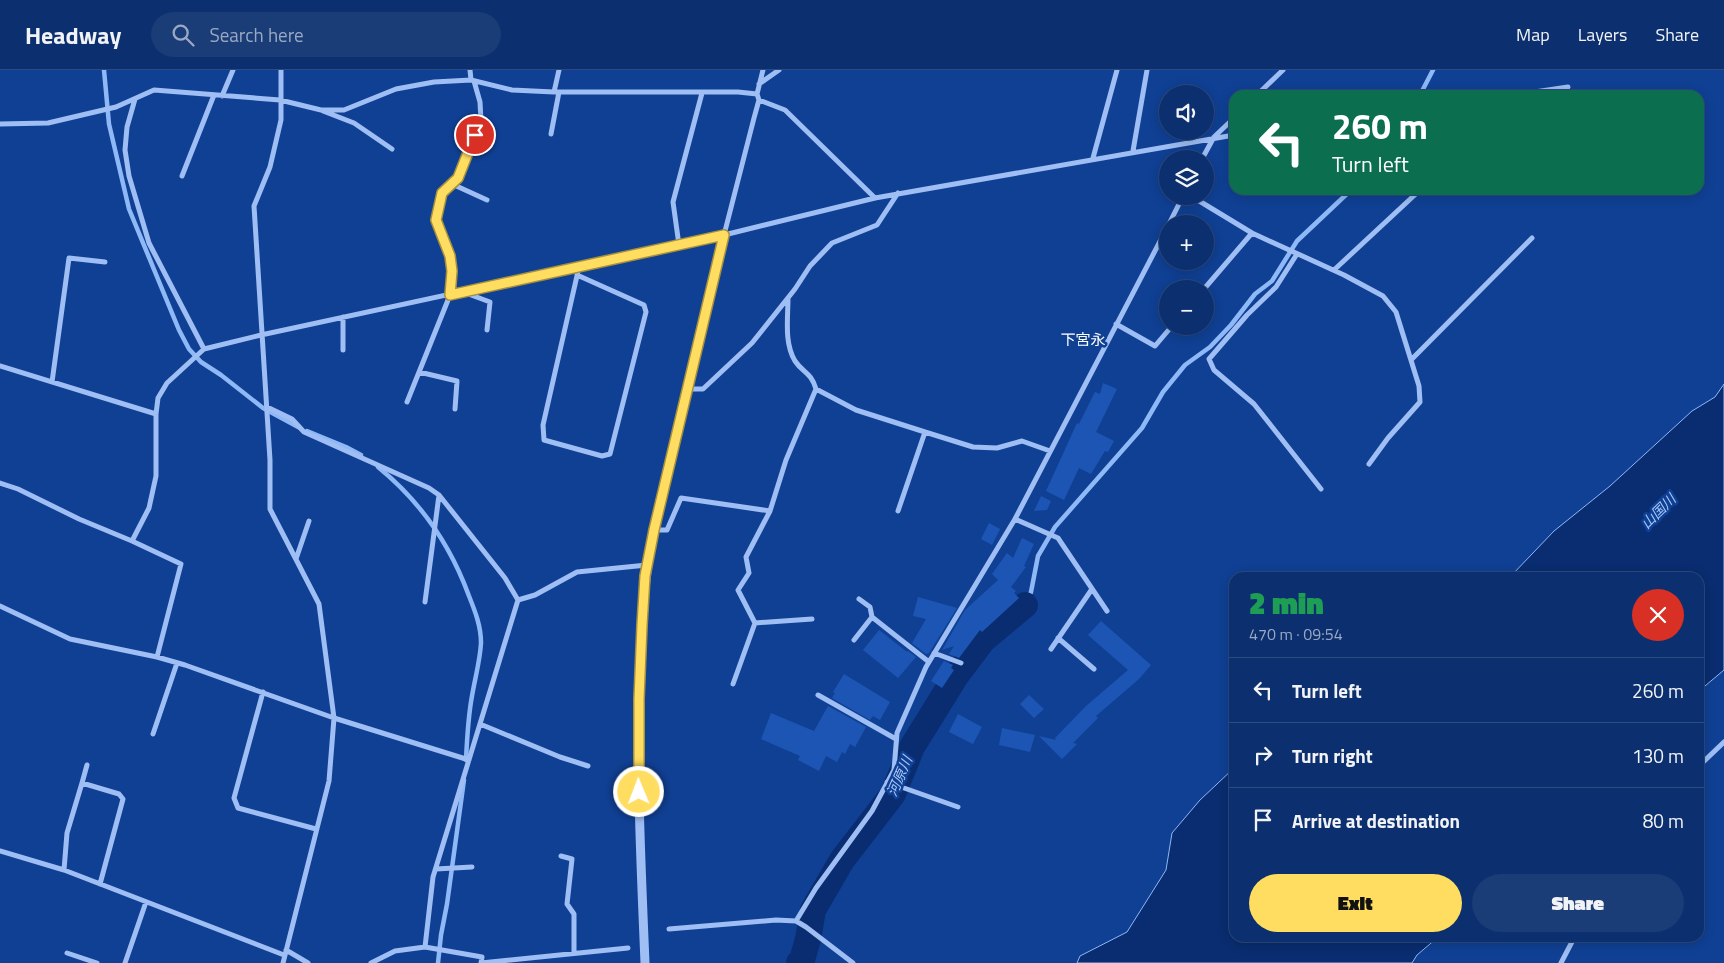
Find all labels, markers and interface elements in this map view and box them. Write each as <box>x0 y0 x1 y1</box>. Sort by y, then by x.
search box <box>151 12 501 57</box>
text: Headway <box>25 17 121 53</box>
text: Search here <box>209 20 304 49</box>
icon: search <box>169 21 197 49</box>
text: Map <box>1516 21 1550 48</box>
text: Layers <box>1578 21 1627 48</box>
text: Share <box>1655 21 1699 48</box>
map controls <box>1159 85 1214 335</box>
button: sound <box>1159 85 1214 140</box>
text: 260 m <box>1332 99 1428 153</box>
icon: left <box>1249 110 1314 175</box>
pin <box>454 114 496 156</box>
icon: arrive <box>461 121 489 149</box>
text: Turn left <box>1332 147 1409 181</box>
button: layers <box>1159 150 1214 205</box>
button: + <box>1159 215 1214 270</box>
button: − <box>1159 280 1214 335</box>
district label: 下宮永 <box>1060 328 1106 351</box>
water label: 山国川 <box>1636 487 1682 533</box>
text: 2 min <box>1249 580 1324 626</box>
button: close <box>1632 589 1684 641</box>
text: 470 m · 09:54 <box>1249 622 1343 646</box>
icon: left <box>1249 676 1277 704</box>
text: Turn left <box>1292 676 1362 705</box>
text: 260 m <box>1632 676 1684 705</box>
icon: right <box>1249 741 1277 769</box>
text: Turn right <box>1292 741 1373 770</box>
text: 130 m <box>1632 741 1684 770</box>
water label: 河原川 <box>881 751 918 799</box>
position arrow <box>612 765 664 817</box>
icon: arrive <box>1249 806 1277 834</box>
text: Arrive at destination <box>1292 806 1460 835</box>
text: 80 m <box>1643 806 1684 835</box>
button: Exit <box>1249 874 1462 932</box>
button: Share <box>1472 874 1684 932</box>

